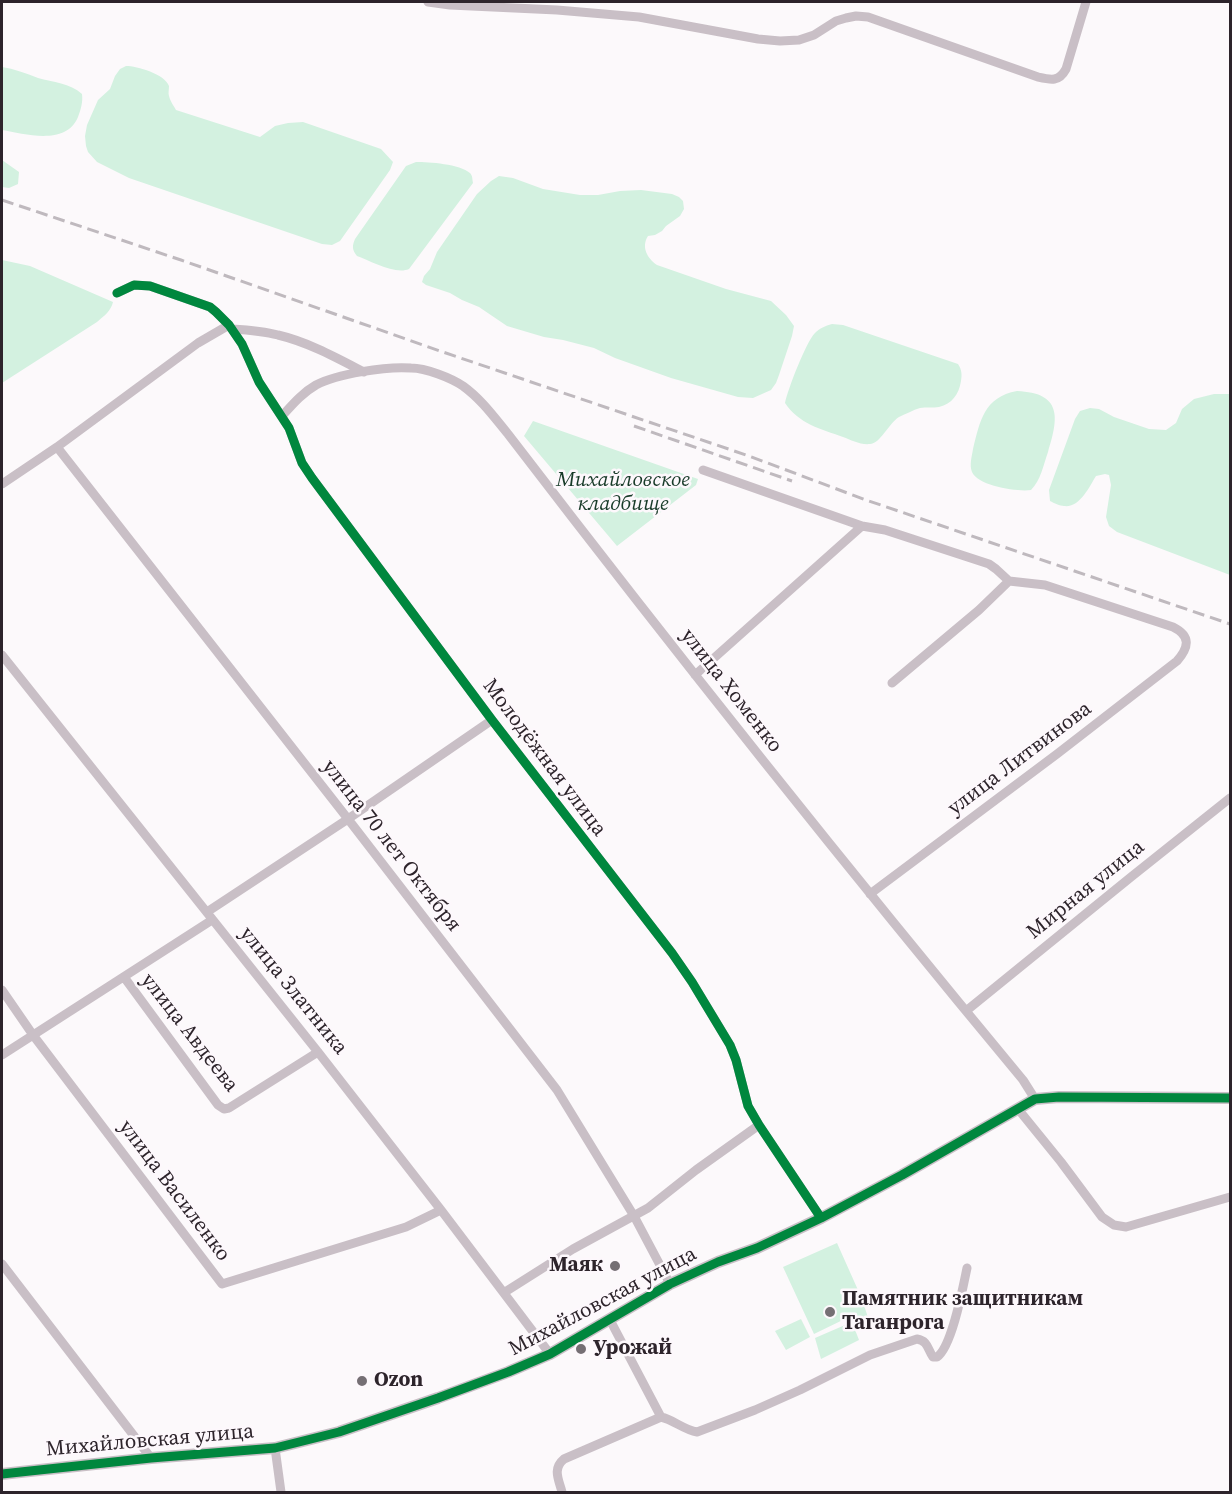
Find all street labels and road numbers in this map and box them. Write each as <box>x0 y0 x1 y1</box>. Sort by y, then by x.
street label: улица Хоменко <box>675 624 787 758</box>
street label: Молодёжная улица <box>477 674 611 842</box>
street label: улица Литвинова <box>943 697 1097 821</box>
street label: улица 70 лет Октября <box>316 755 466 937</box>
street label: Мирная улица <box>1022 835 1150 945</box>
street label: улица Златника <box>234 922 352 1060</box>
street label: улица Авдеева <box>135 969 243 1097</box>
street label: улица Василенко <box>113 1115 235 1267</box>
street label: Михайловская улица <box>505 1242 701 1362</box>
street label: Михайловская улица <box>45 1419 255 1463</box>

